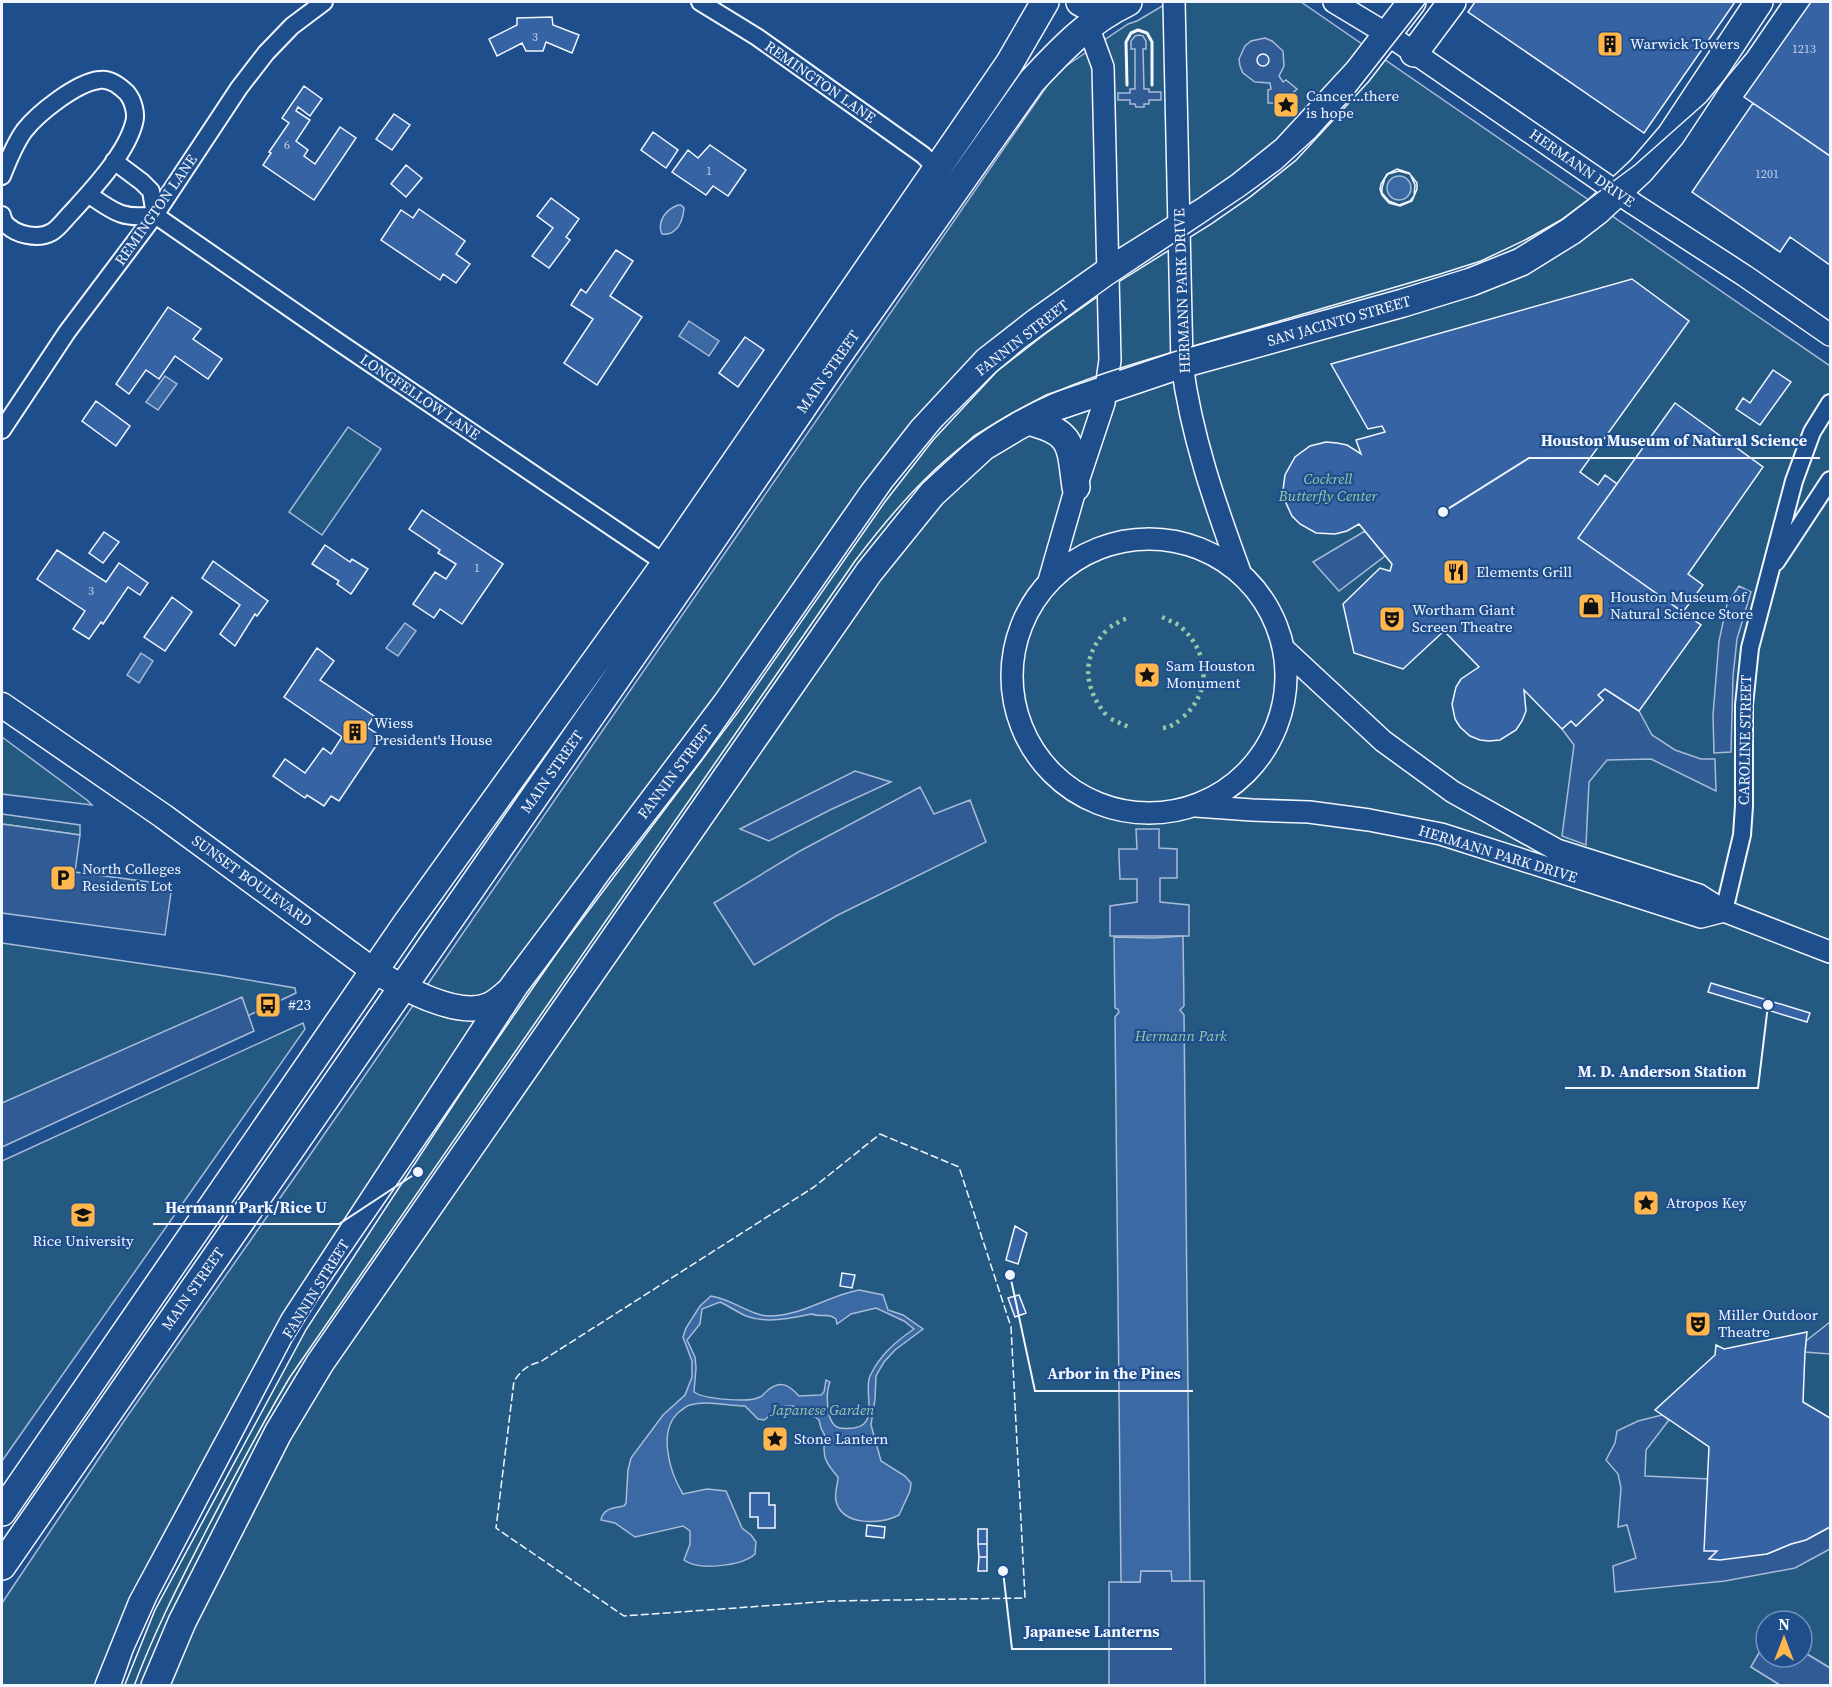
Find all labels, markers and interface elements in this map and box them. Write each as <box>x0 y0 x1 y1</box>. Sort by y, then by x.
house number: 3 <box>532 29 538 45</box>
building icon: Warwick Towers <box>1595 29 1625 59</box>
place label: Warwick Towers <box>1630 33 1740 54</box>
street label: REMINGTON LANE <box>761 35 880 128</box>
house number: 1213 <box>1792 41 1816 57</box>
place label: Cancer...there is hope <box>1306 85 1400 123</box>
place icon: Cancer...there is hope <box>1271 90 1301 120</box>
street label: HERMANN DRIVE <box>1525 123 1639 212</box>
house number: 6 <box>284 137 290 153</box>
street label: REMINGTON LANE <box>109 150 202 269</box>
house number: 1 <box>706 163 712 179</box>
house number: 1201 <box>1755 166 1779 182</box>
street label: HERMANN PARK DRIVE <box>1168 208 1195 374</box>
street label: SAN JACINTO STREET <box>1265 290 1413 351</box>
street label: FANNIN STREET <box>971 295 1073 381</box>
street label: MAIN STREET <box>791 326 864 417</box>
street label: LONGFELLOW LANE <box>356 349 485 445</box>
callout: Houston Museum of Natural Science <box>1529 424 1820 458</box>
text: Houston Museum of Natural Science <box>1541 429 1807 451</box>
park label: Cockrell Butterfly Center <box>1278 468 1378 506</box>
restaurant icon: Elements Grill <box>1441 557 1471 587</box>
house number: 1 <box>474 560 480 576</box>
place label: Elements Grill <box>1476 561 1573 582</box>
house number: 3 <box>88 583 94 599</box>
place label: Houston Museum of Natural Science Store <box>1610 586 1753 624</box>
shop icon: Houston Museum of Natural Science Store <box>1576 591 1606 621</box>
place label: Wortham Giant Screen Theatre <box>1412 599 1515 637</box>
theatre icon: Wortham Giant Screen Theatre <box>1377 604 1407 634</box>
place label: Sam Houston Monument <box>1166 655 1255 693</box>
place icon: Sam Houston Monument <box>1132 660 1162 690</box>
street label: CAROLINE STREET <box>1733 675 1756 805</box>
place label: Wiess President's House <box>374 712 493 750</box>
building icon: Wiess President's House <box>340 717 370 747</box>
street label: FANNIN STREET <box>632 720 717 823</box>
street label: MAIN STREET <box>515 726 588 817</box>
street label: HERMANN PARK DRIVE <box>1416 819 1580 888</box>
street label: SUNSET BOULEVARD <box>188 830 317 931</box>
place label: North Colleges Residents Lot <box>82 858 181 896</box>
parking icon: North Colleges Residents Lot <box>48 863 78 893</box>
bus stop icon: #23 <box>253 990 283 1020</box>
place label: #23 <box>288 994 311 1015</box>
park label: Hermann Park <box>1134 1025 1228 1046</box>
callout: M. D. Anderson Station <box>1565 1054 1758 1088</box>
text: M. D. Anderson Station <box>1577 1060 1747 1082</box>
place icon: Atropos Key <box>1631 1188 1661 1218</box>
callout: Hermann Park/Rice U <box>153 1190 339 1224</box>
place label: Atropos Key <box>1666 1192 1747 1213</box>
text: Hermann Park/Rice U <box>165 1196 327 1218</box>
school or university icon: Rice University <box>68 1200 98 1230</box>
place label: Rice University <box>32 1230 134 1251</box>
street label: FANNIN STREET <box>277 1235 354 1342</box>
street label: MAIN STREET <box>156 1243 229 1334</box>
place label: Miller Outdoor Theatre <box>1718 1304 1819 1342</box>
theatre icon: Miller Outdoor Theatre <box>1683 1309 1713 1339</box>
callout: Arbor in the Pines <box>1035 1357 1193 1391</box>
text: Arbor in the Pines <box>1047 1362 1181 1384</box>
park label: Japanese Garden <box>769 1399 875 1420</box>
place icon: Stone Lantern <box>760 1424 790 1454</box>
place label: Stone Lantern <box>794 1428 888 1449</box>
north arrow <box>1754 1609 1814 1669</box>
text: N <box>1778 1613 1790 1635</box>
callout: Japanese Lanterns <box>1012 1615 1172 1649</box>
text: Japanese Lanterns <box>1023 1620 1160 1642</box>

